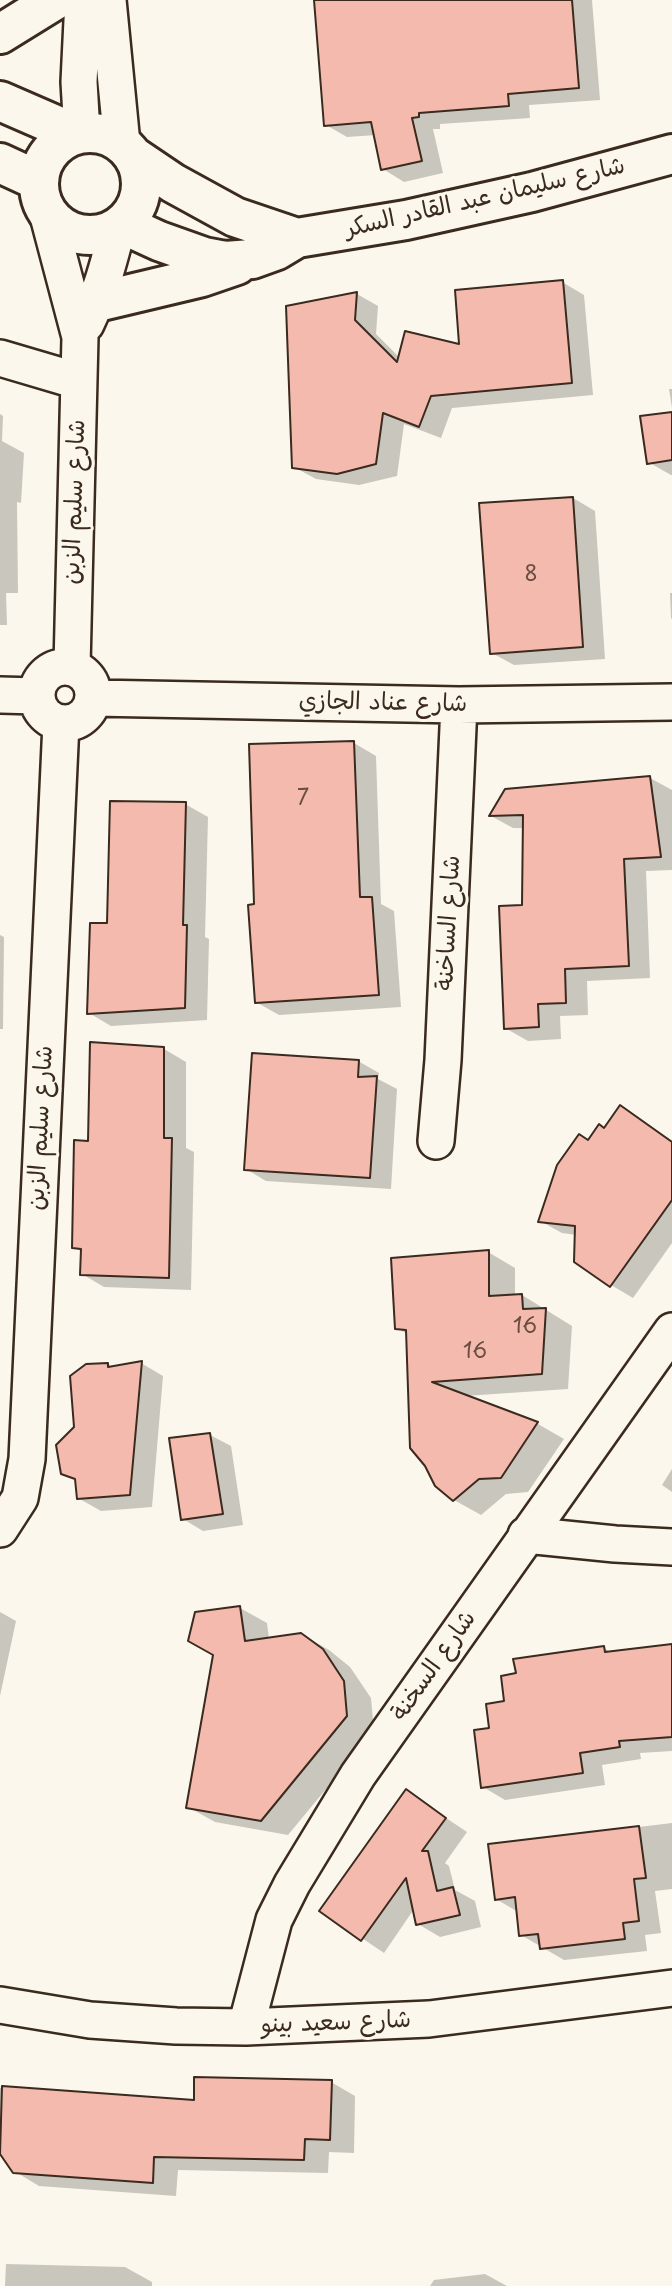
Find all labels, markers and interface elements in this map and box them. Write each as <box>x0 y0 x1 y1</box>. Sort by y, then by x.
street label: شارع سليمان عبد القادر السكر <box>342 152 628 244</box>
street label: شارع سليم الزبن <box>58 419 92 585</box>
house number: 8 <box>524 562 538 588</box>
street label: شارع عناد الجازي <box>298 687 468 719</box>
house number: 7 <box>297 786 309 812</box>
street label: شارع الساخنة <box>431 855 467 991</box>
street label: شارع سليم الزبن <box>22 1045 60 1211</box>
house number: 16 <box>513 1314 537 1340</box>
house number: 16 <box>463 1339 487 1365</box>
street label: شارع السخنة <box>386 1605 482 1727</box>
street label: شارع سعيد بينو <box>260 2006 412 2040</box>

